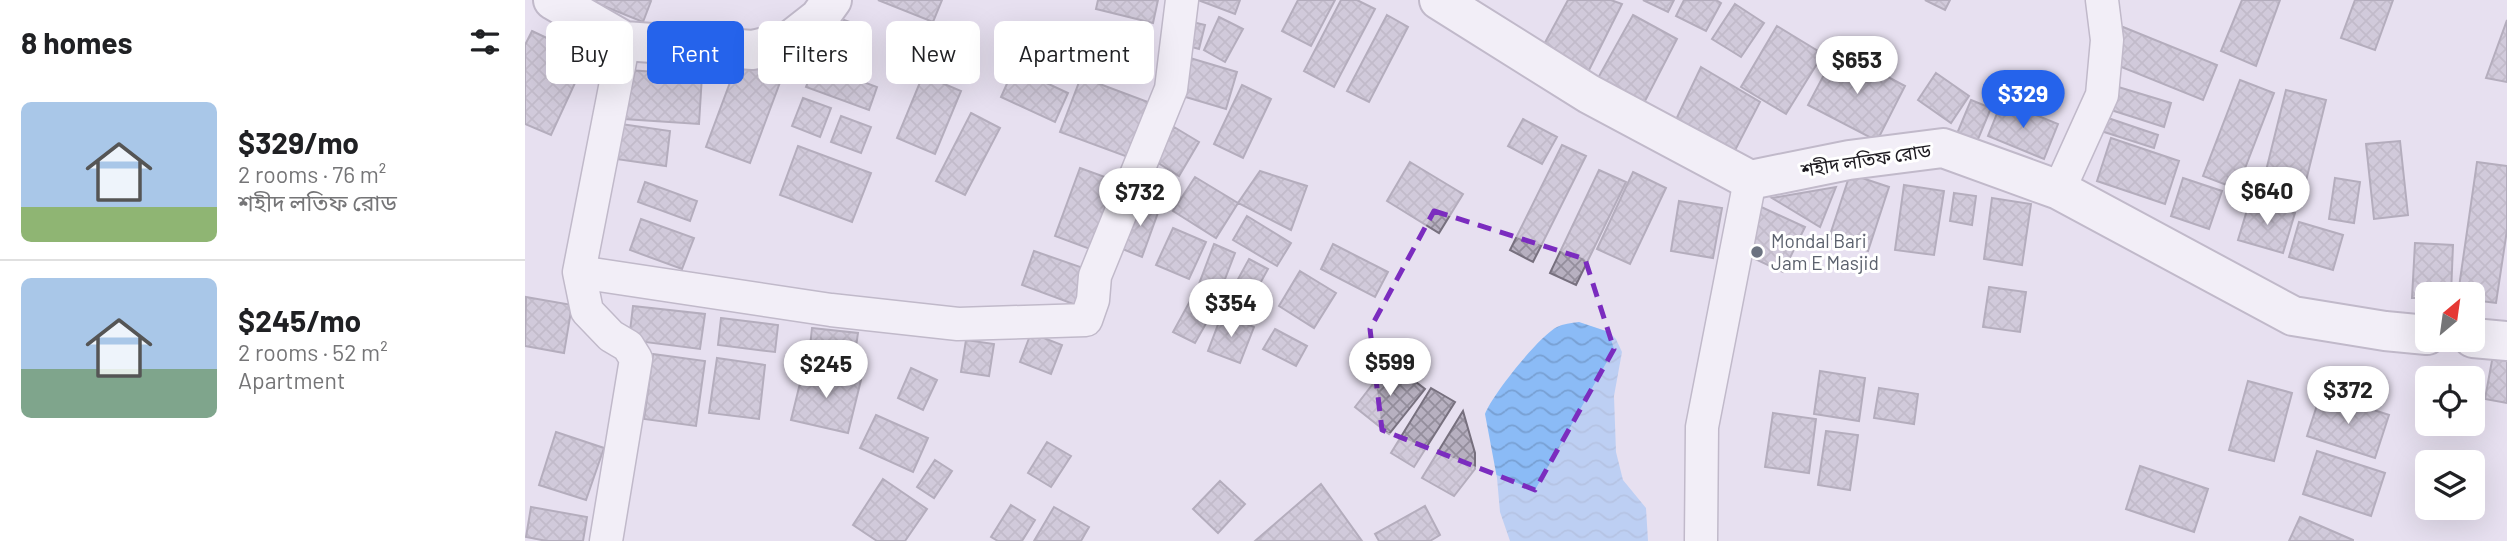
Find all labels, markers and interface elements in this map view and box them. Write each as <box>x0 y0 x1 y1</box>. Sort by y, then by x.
chip: Buy <box>546 21 633 84</box>
chip: Rent <box>647 21 744 84</box>
chip: Filters <box>758 21 872 84</box>
chip: New <box>886 21 980 84</box>
chip: Apartment <box>994 21 1154 84</box>
icon: filters <box>466 23 504 61</box>
text: 8 homes <box>21 24 132 60</box>
pin: $653 <box>1816 36 1898 96</box>
text: $653 <box>1832 45 1882 73</box>
pin: $329 <box>1982 71 2064 130</box>
text: $329 <box>1998 79 2048 107</box>
text: $329/mo <box>238 124 359 160</box>
icon: home <box>77 130 161 214</box>
street label: শহীদ লতিফ রোড <box>1798 138 1933 181</box>
text: 2 rooms · 76 m² <box>238 160 386 188</box>
pin: $732 <box>1099 168 1181 228</box>
pin: $640 <box>2226 168 2308 227</box>
text: $640 <box>2241 176 2293 204</box>
text: $732 <box>1115 177 1165 205</box>
text: শহীদ লতিফ রোড <box>238 188 397 216</box>
place label: Mondal Bari Jam E Masjid <box>1771 229 1879 274</box>
marker: Mondal Bari Jam E Masjid <box>1749 244 1765 260</box>
pin: $354 <box>1190 280 1272 339</box>
north arrow <box>2415 282 2485 352</box>
map controls <box>2415 282 2485 520</box>
text: $354 <box>1205 288 1257 316</box>
text: $245/mo <box>238 302 361 338</box>
icon: home <box>77 306 161 390</box>
text: 2 rooms · 52 m² <box>238 338 388 366</box>
pin: $599 <box>1349 338 1431 398</box>
pin: $245 <box>785 340 867 400</box>
text: $599 <box>1365 347 1415 375</box>
text: $245 <box>800 349 852 377</box>
text: Apartment <box>238 366 345 394</box>
pin: $372 <box>2307 366 2389 426</box>
button: locate <box>2415 366 2485 436</box>
text: $372 <box>2323 375 2373 403</box>
button: layers <box>2415 450 2485 520</box>

